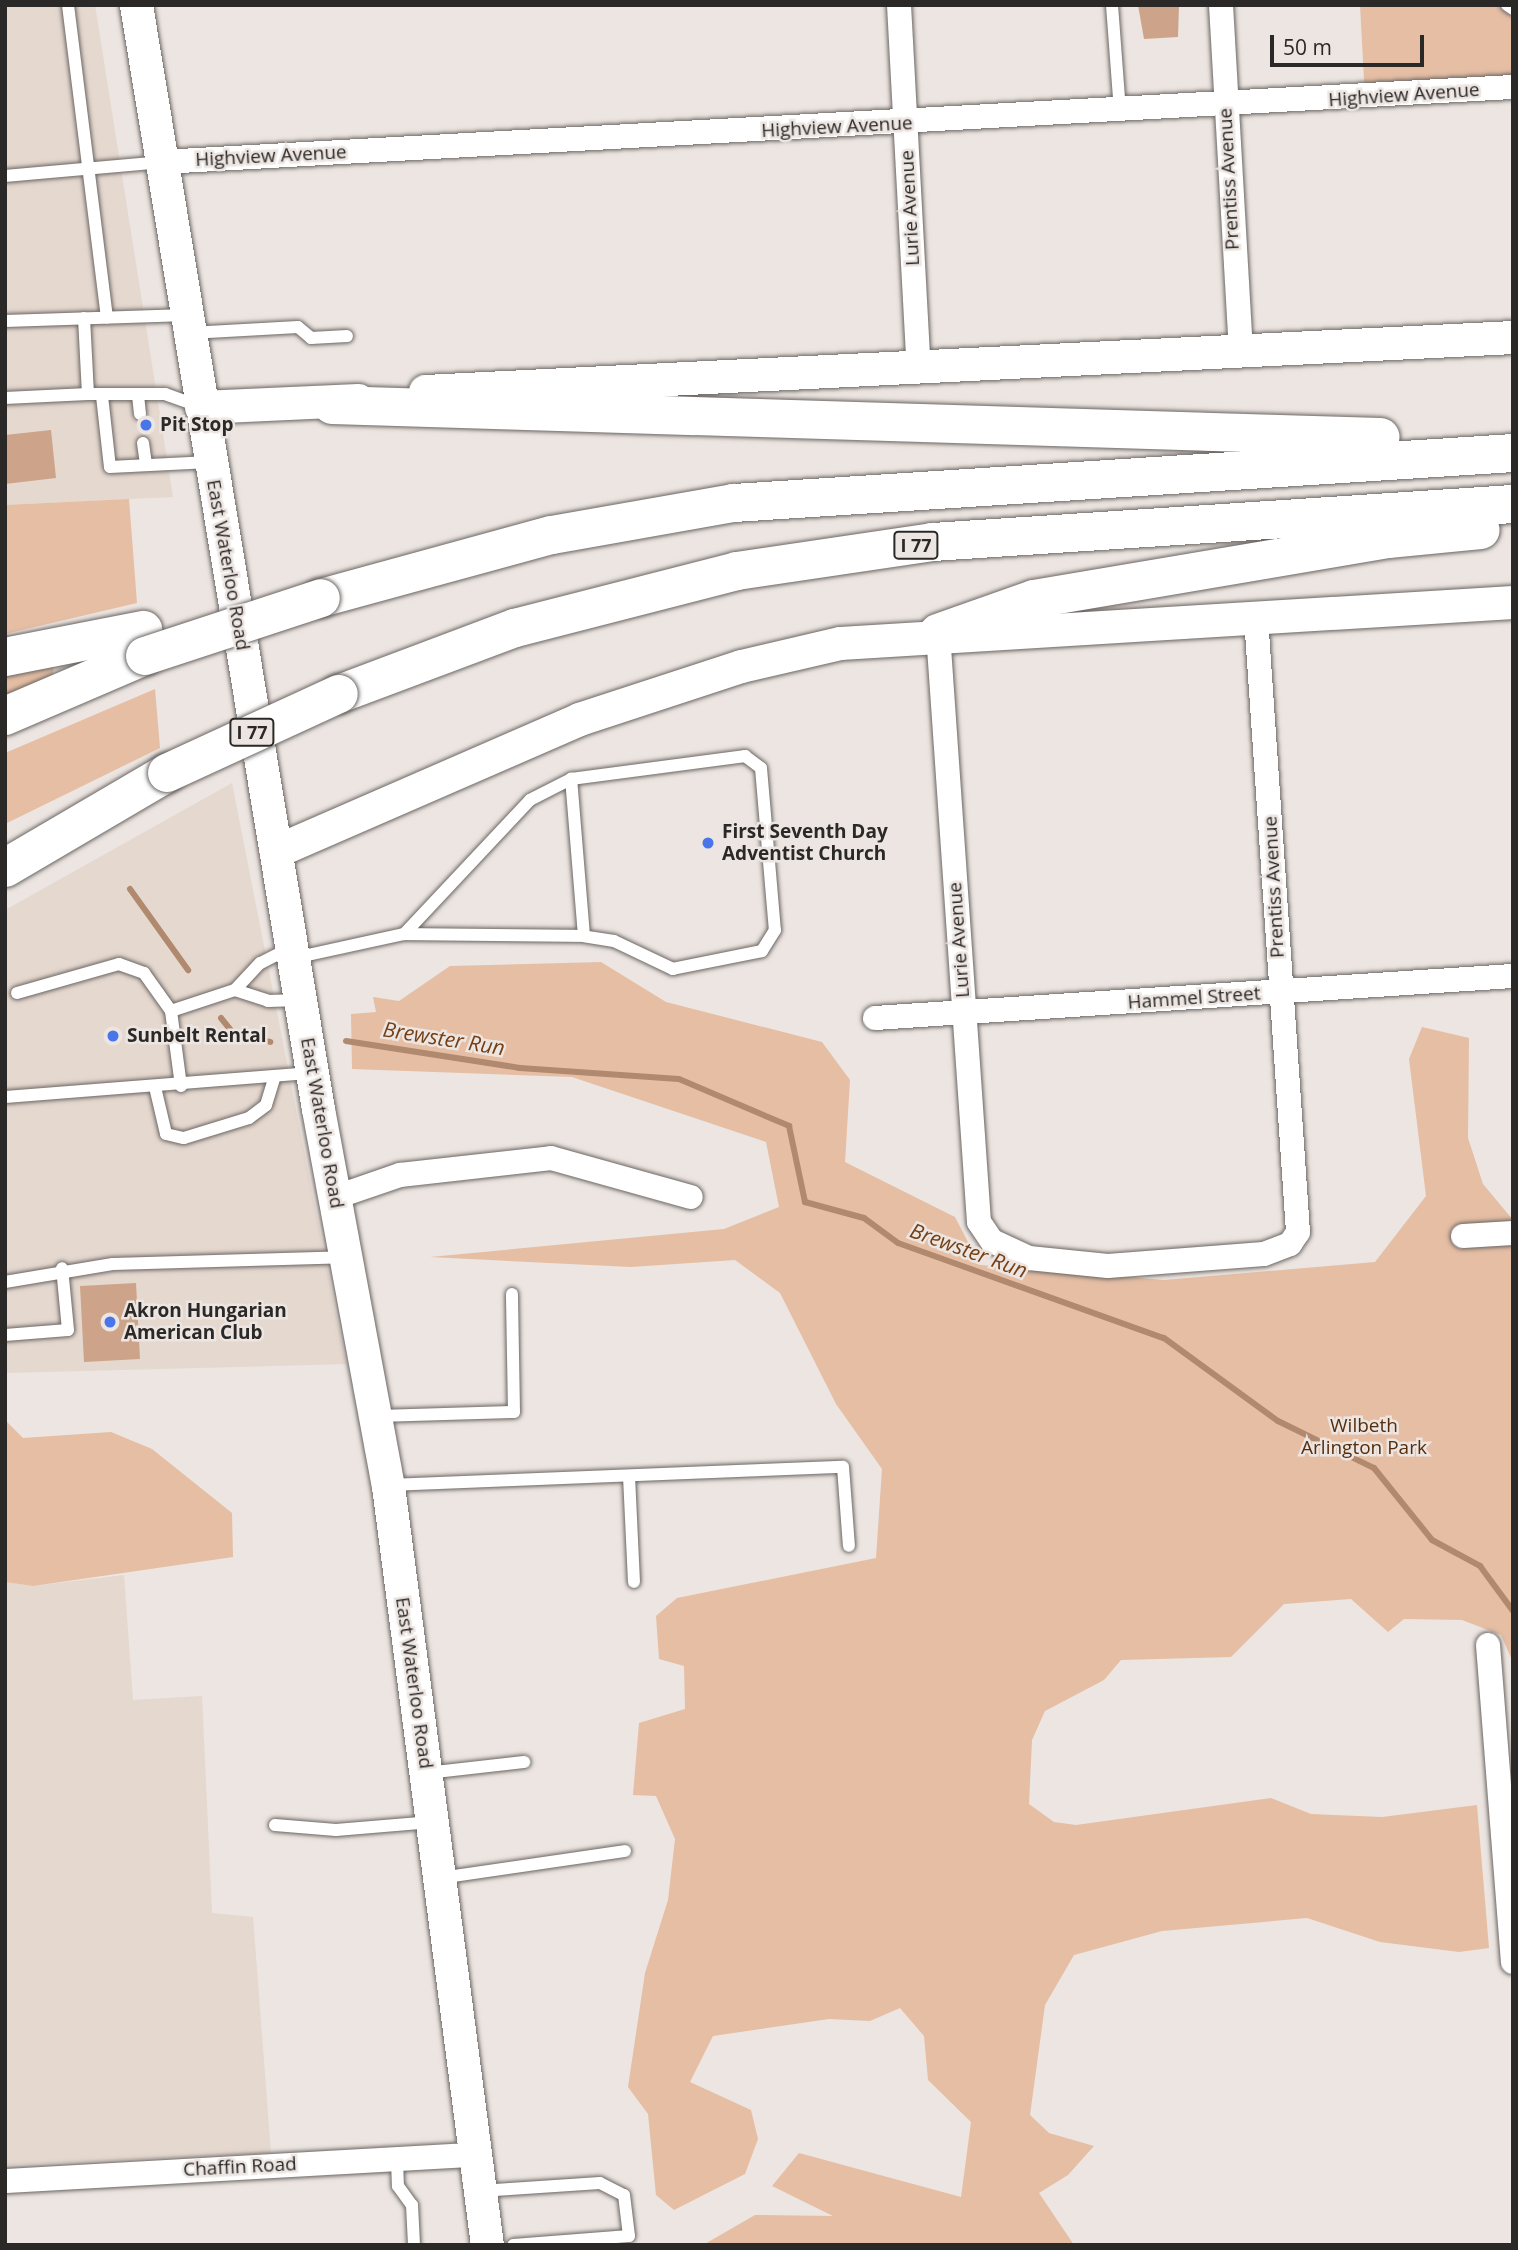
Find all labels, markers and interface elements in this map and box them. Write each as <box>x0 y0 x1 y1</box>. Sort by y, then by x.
scale bar <box>1273 21 1427 65</box>
text: 50 m <box>1283 33 1332 61</box>
street label: Highview Avenue <box>1328 78 1480 112</box>
street label: Prentiss Avenue <box>1214 107 1244 251</box>
street label: Highview Avenue <box>761 112 913 142</box>
street label: Highview Avenue <box>195 141 347 171</box>
street label: Lurie Avenue <box>896 150 924 266</box>
place label: Pit Stop <box>160 414 233 436</box>
marker: Pit Stop <box>138 417 154 433</box>
street label: East Waterloo Road <box>202 478 254 652</box>
road number: I 77 <box>893 530 939 560</box>
road number: I 77 <box>229 718 275 746</box>
street label: Prentiss Avenue <box>1259 815 1289 959</box>
place label: First Seventh Day Adventist Church <box>722 821 888 865</box>
marker: First Seventh Day Adventist Church <box>700 835 716 851</box>
street label: Lurie Avenue <box>944 881 974 999</box>
street label: Hammel Street <box>1127 982 1261 1014</box>
water label: Brewster Run <box>381 1016 507 1060</box>
place label: Sunbelt Rental <box>127 1025 266 1047</box>
marker: Sunbelt Rental <box>105 1028 121 1044</box>
street label: East Waterloo Road <box>296 1036 348 1210</box>
water label: Brewster Run <box>907 1217 1031 1283</box>
place label: Akron Hungarian American Club <box>124 1300 287 1344</box>
marker: Akron Hungarian American Club <box>102 1314 118 1330</box>
park label: Wilbeth Arlington Park <box>1301 1415 1427 1459</box>
street label: East Waterloo Road <box>391 1596 437 1770</box>
street label: Chaffin Road <box>183 2153 297 2181</box>

